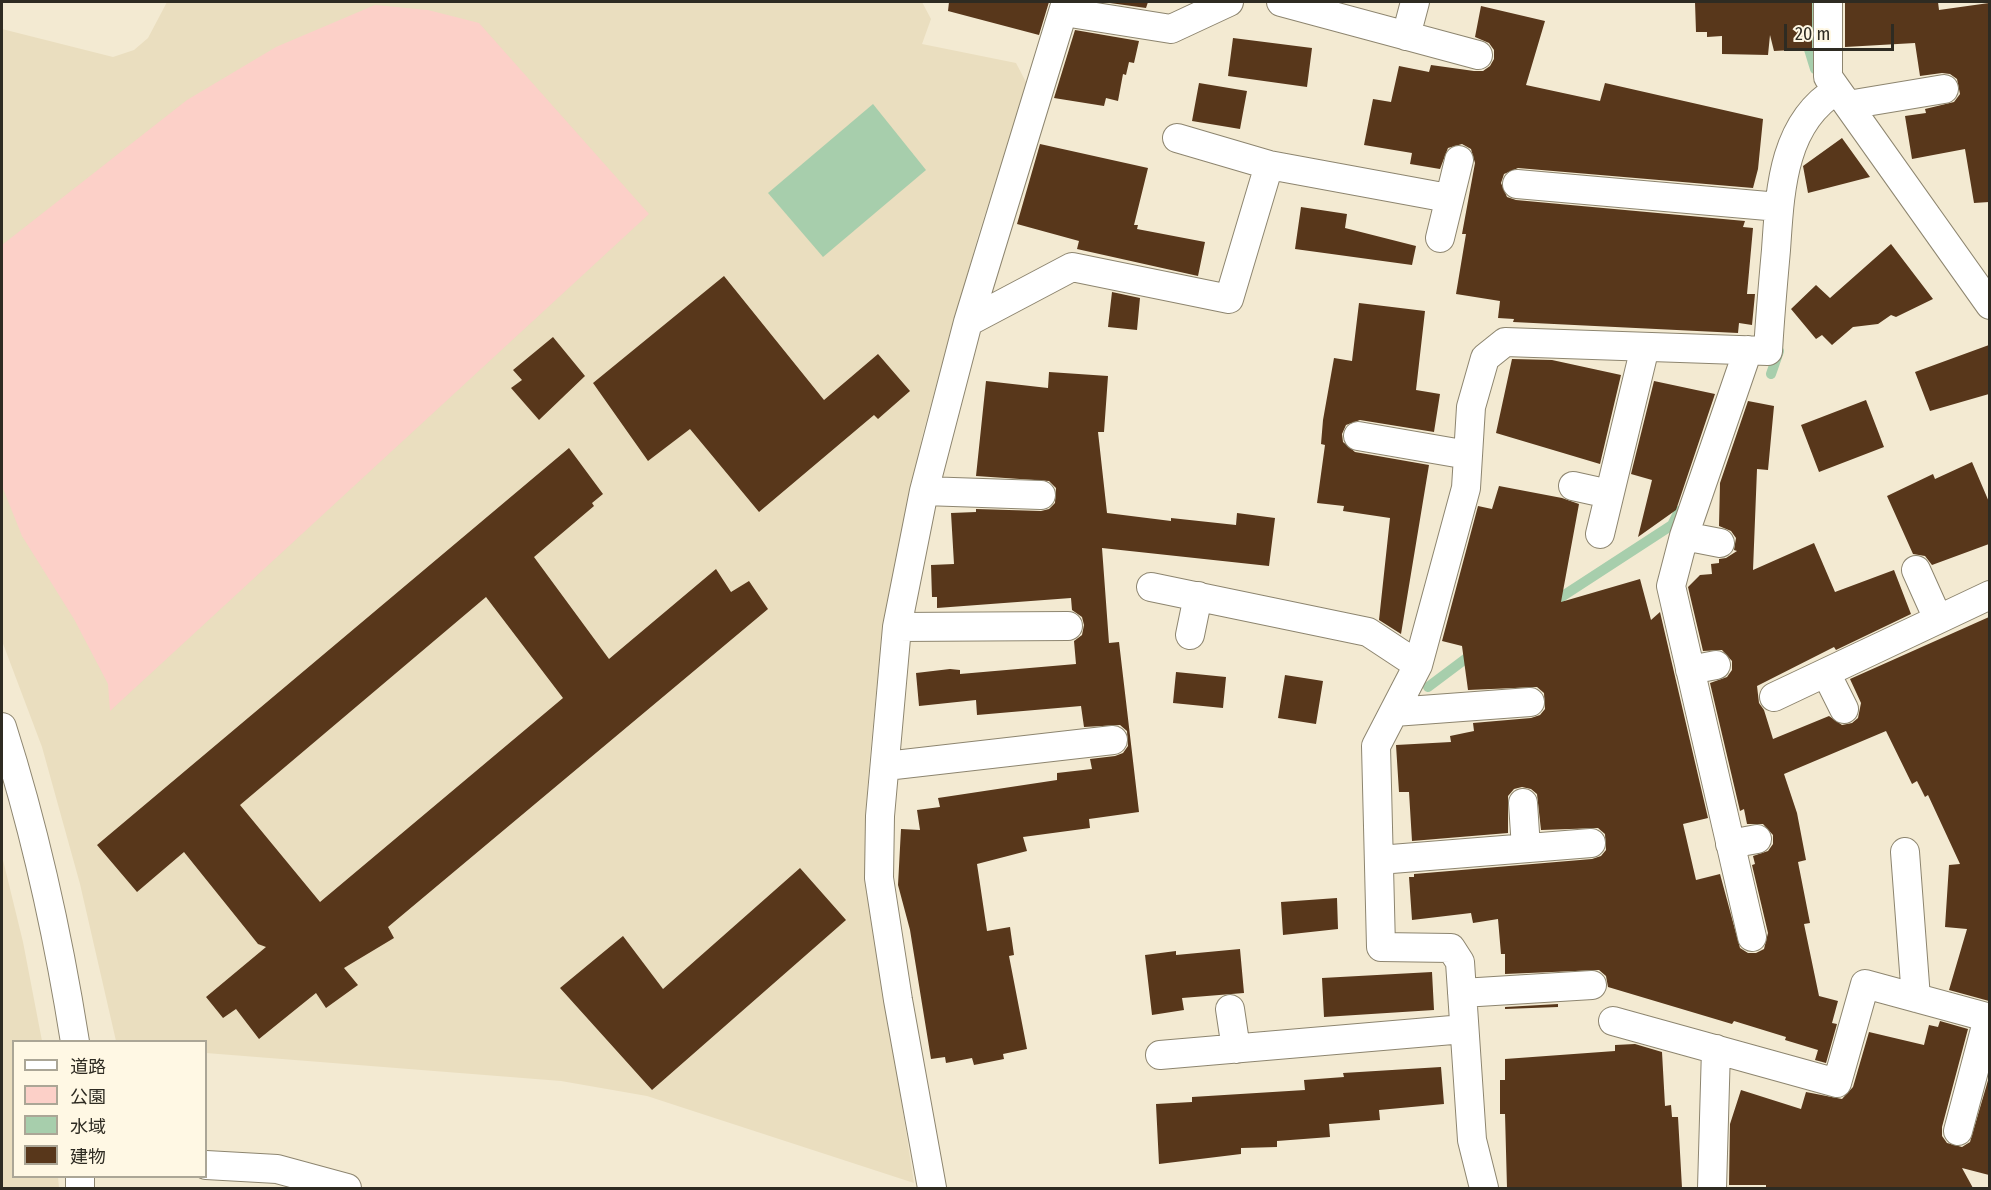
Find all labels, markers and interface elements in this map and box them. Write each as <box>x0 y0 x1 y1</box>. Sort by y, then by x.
scale bar <box>1787 12 1896 50</box>
text: 20 m <box>1795 23 1830 45</box>
legend <box>12 1040 207 1178</box>
text: 道路 <box>70 1056 106 1078</box>
text: 公園 <box>70 1086 106 1108</box>
text: 水域 <box>70 1116 106 1138</box>
text: 建物 <box>70 1146 106 1168</box>

